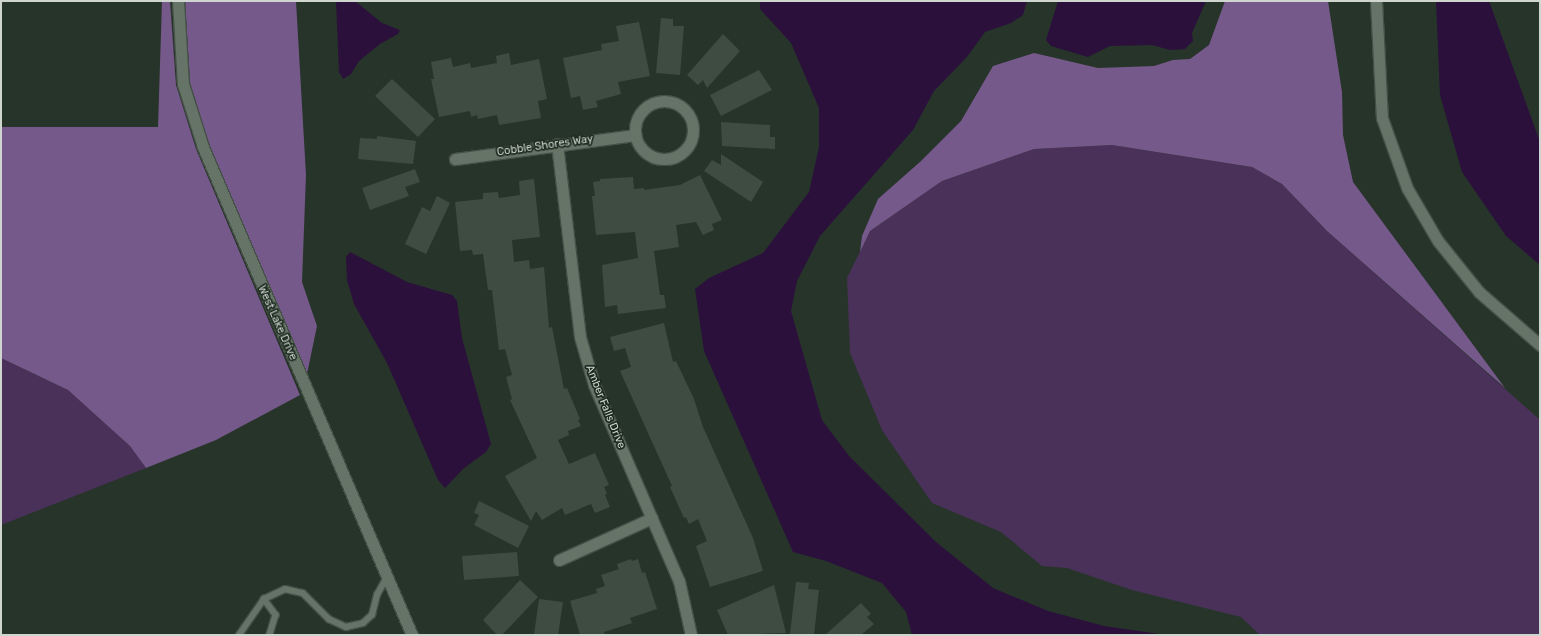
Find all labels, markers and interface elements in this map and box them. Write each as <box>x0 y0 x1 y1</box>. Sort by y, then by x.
street label: Cobble Shores Way <box>496 133 594 159</box>
street label: West Lake Drive <box>255 284 299 362</box>
street label: Amber Falls Drive <box>582 363 628 451</box>

